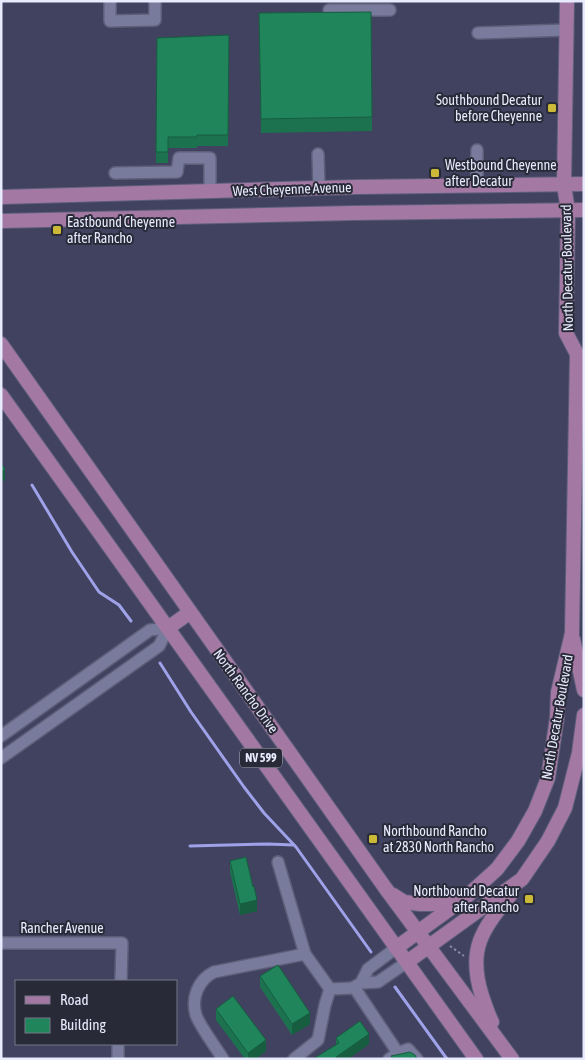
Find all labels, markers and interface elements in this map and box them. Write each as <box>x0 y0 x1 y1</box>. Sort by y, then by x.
place label: Southbound Decatur before Cheyenne <box>436 92 543 124</box>
marker: Southbound Decatur before Cheyenne <box>546 102 558 114</box>
place label: Westbound Cheyenne after Decatur <box>445 157 557 189</box>
marker: Westbound Cheyenne after Decatur <box>429 167 441 179</box>
street label: West Cheyenne Avenue <box>232 179 352 199</box>
street label: North Decatur Boulevard <box>558 204 576 332</box>
place label: Eastbound Cheyenne after Rancho <box>67 214 175 246</box>
marker: Eastbound Cheyenne after Rancho <box>51 224 63 236</box>
street label: North Rancho Drive <box>210 646 282 736</box>
street label: North Decatur Boulevard <box>538 653 576 781</box>
road number: NV 599 <box>240 748 282 768</box>
place label: Northbound Rancho at 2830 North Rancho <box>383 823 494 855</box>
marker: Northbound Rancho at 2830 North Rancho <box>367 833 379 845</box>
place label: Northbound Decatur after Rancho <box>413 883 520 915</box>
marker: Northbound Decatur after Rancho <box>523 893 535 905</box>
street label: Rancher Avenue <box>20 920 104 936</box>
legend <box>15 980 178 1045</box>
text: Road <box>60 991 89 1008</box>
text: Building <box>60 1016 106 1033</box>

